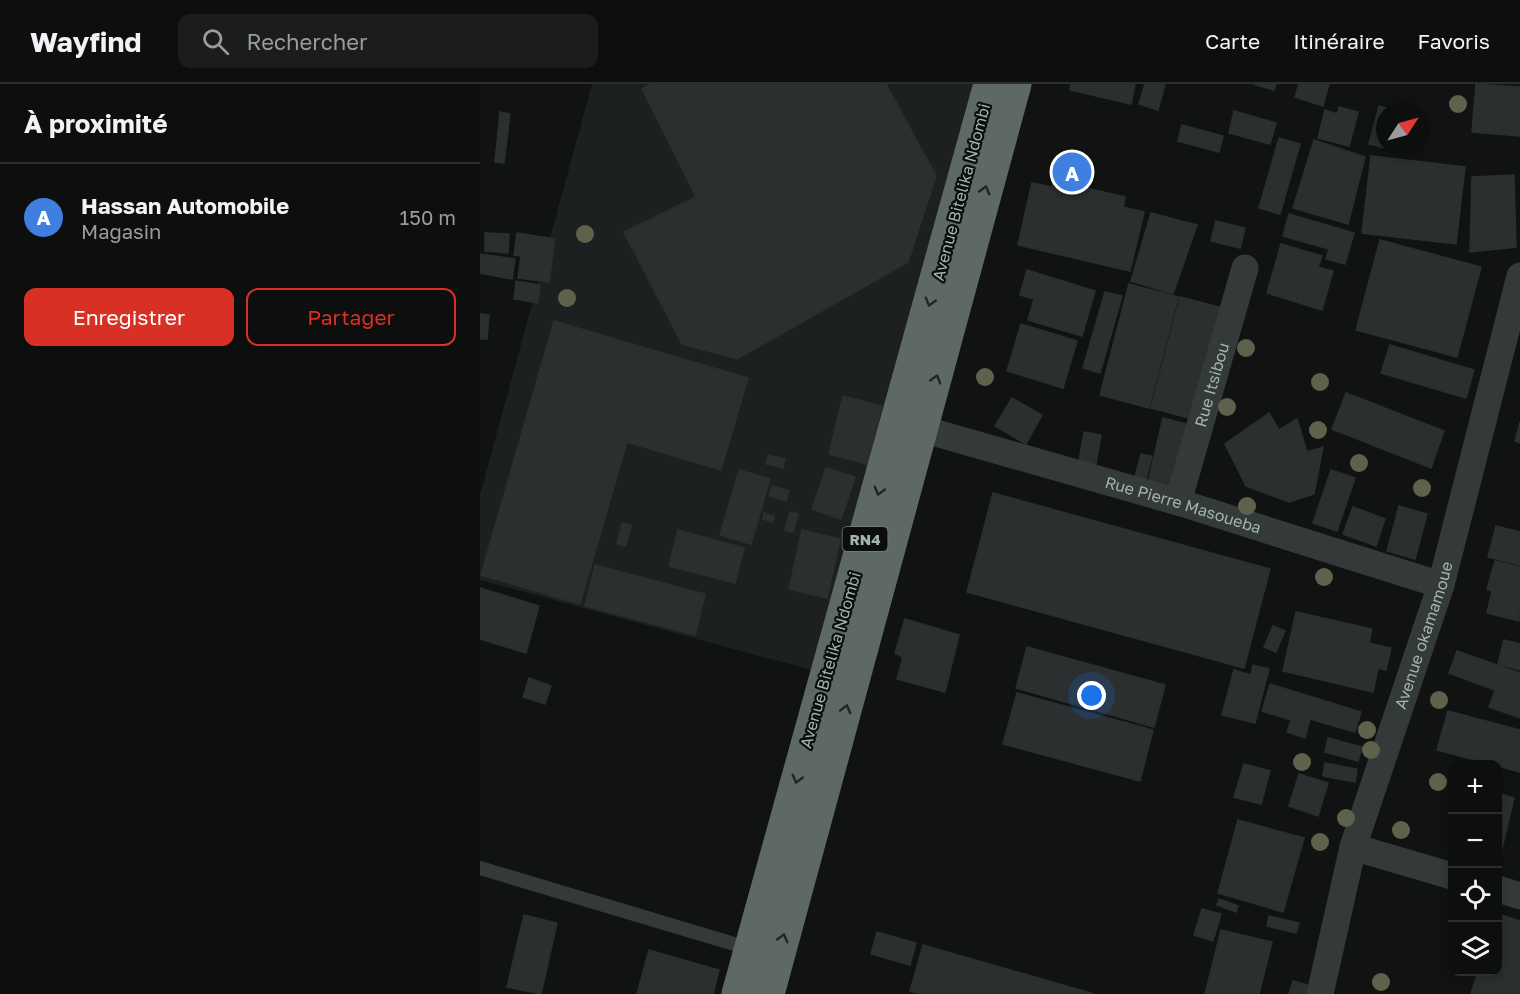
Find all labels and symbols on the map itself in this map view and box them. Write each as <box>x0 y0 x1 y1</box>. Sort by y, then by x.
street label: Avenue Bitelika Ndombi <box>928 101 994 283</box>
north arrow <box>1376 102 1430 156</box>
pin: A <box>1052 150 1092 194</box>
one-way arrow <box>978 185 990 196</box>
one-way arrow <box>925 297 938 307</box>
street label: Rue Itsibou <box>1190 340 1233 429</box>
one-way arrow <box>929 374 941 385</box>
street label: Rue Pierre Masoueba <box>1103 472 1264 538</box>
one-way arrow <box>874 485 886 495</box>
road number: RN4 <box>842 527 888 551</box>
street label: Avenue okamamoue <box>1390 559 1457 711</box>
street label: Avenue Bitelika Ndombi <box>795 570 865 750</box>
your location <box>1077 681 1106 710</box>
one-way arrow <box>838 704 851 714</box>
one-way arrow <box>792 773 804 784</box>
one-way arrow <box>776 933 789 943</box>

